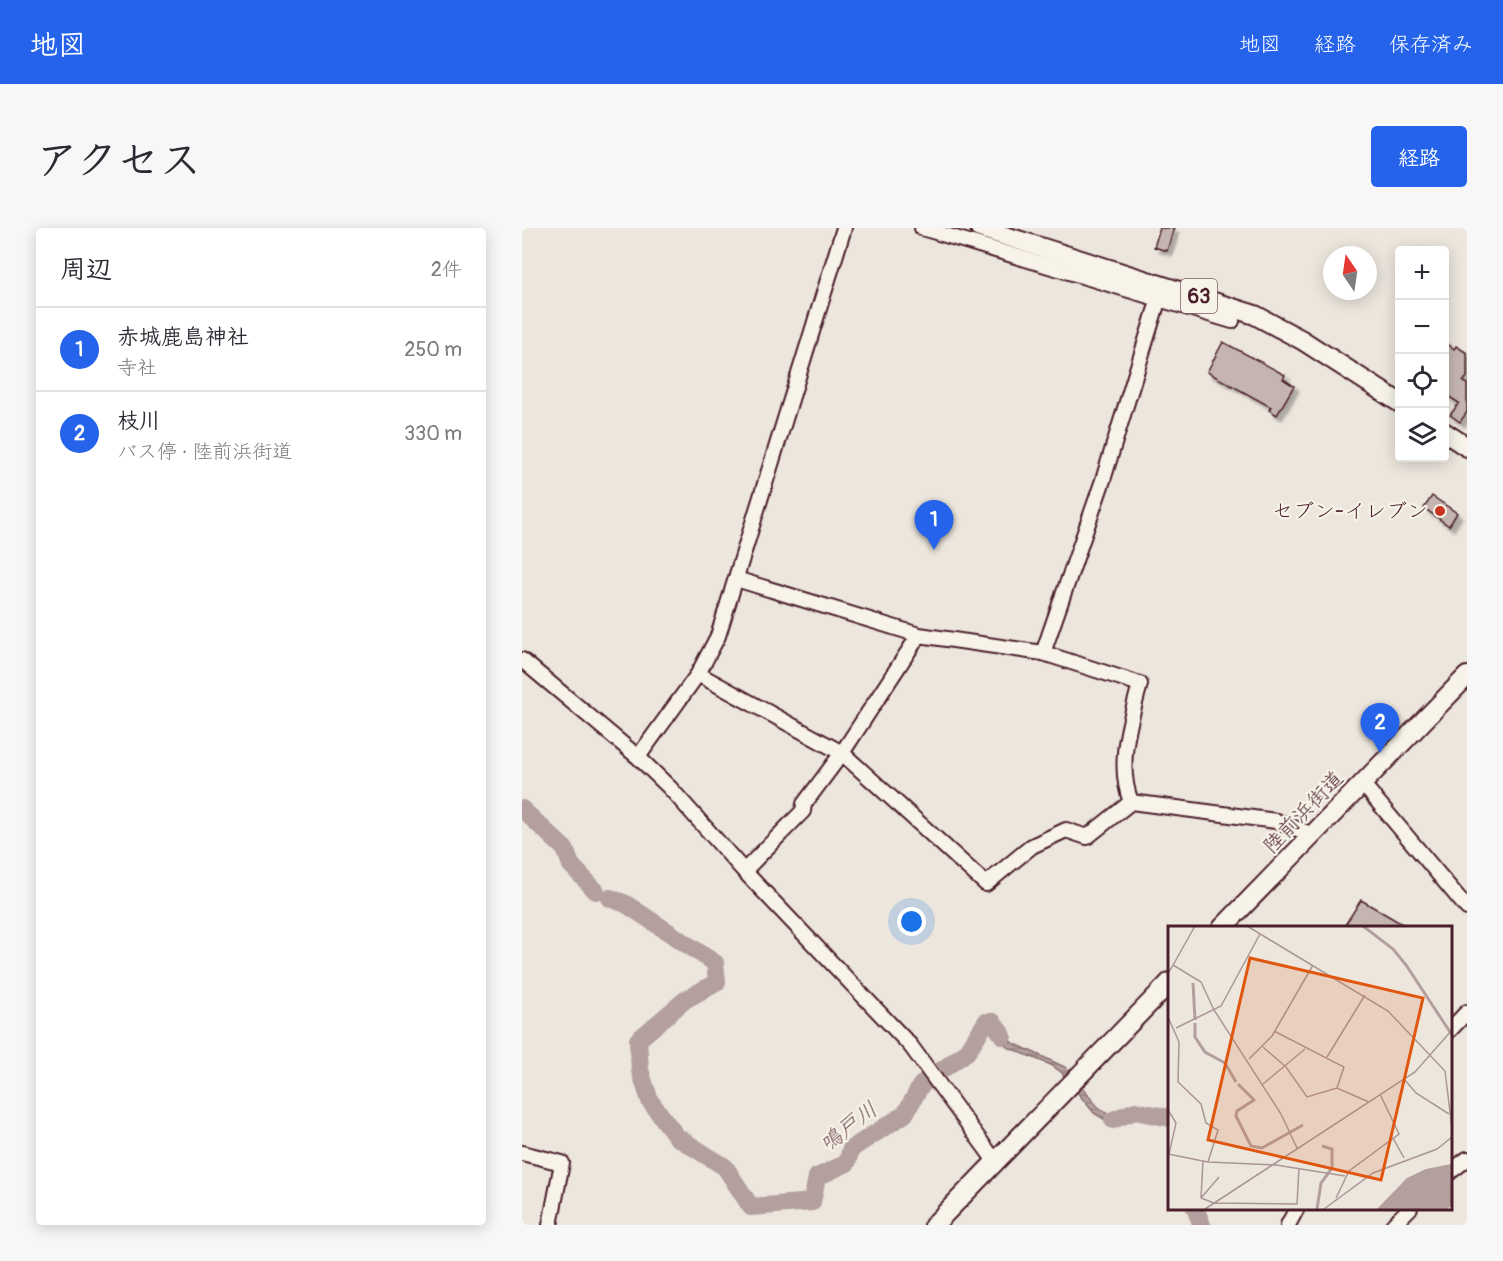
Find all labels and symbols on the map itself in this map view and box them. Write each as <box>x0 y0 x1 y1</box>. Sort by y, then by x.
north arrow <box>1323 246 1377 300</box>
road number: 63 <box>1181 279 1217 313</box>
place label: セブン-イレブン <box>1272 498 1428 525</box>
pin: 1 <box>914 500 954 550</box>
marker: セブン-イレブン <box>1433 504 1447 518</box>
pin: 2 <box>1360 704 1400 753</box>
street label: 陸前浜街道 <box>1257 765 1350 859</box>
your location <box>897 907 926 936</box>
inset map <box>1168 926 1452 1210</box>
water label: 鳴戸川 <box>814 1095 883 1158</box>

